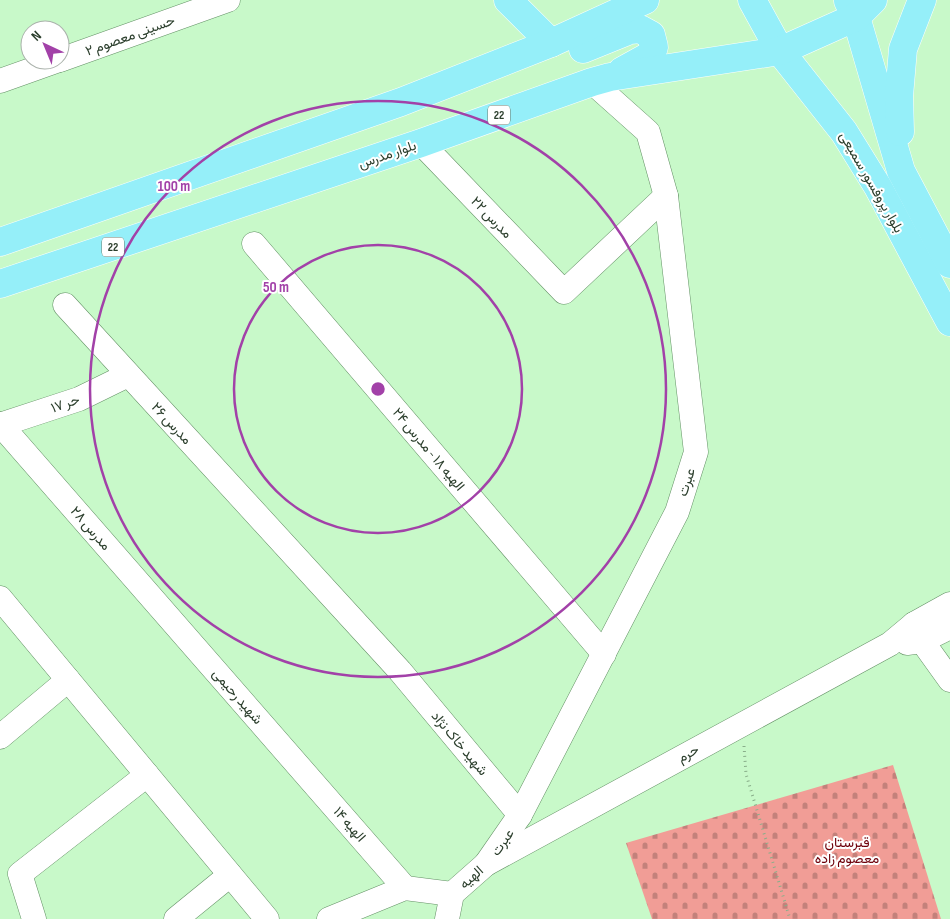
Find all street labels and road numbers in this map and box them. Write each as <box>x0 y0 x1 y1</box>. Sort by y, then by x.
street label: حسینی معصوم ۲ <box>83 11 177 60</box>
road number: 22 <box>488 106 510 124</box>
street label: بلوار پروفسور سمیعی <box>835 129 907 236</box>
street label: بلوار مدرس <box>356 137 418 172</box>
street label: مدرس ۲۲ <box>467 193 516 242</box>
road number: 22 <box>102 238 124 256</box>
street label: حر ۱۷ <box>48 390 82 416</box>
street label: مدرس ۲۶ <box>148 399 195 448</box>
street label: الهیه ۱۸ - مدرس ۲۴ <box>389 404 468 494</box>
street label: عبرت <box>674 466 699 498</box>
street label: مدرس ۲۸ <box>67 503 114 554</box>
street label: شهید رحیمی <box>209 665 266 728</box>
street label: شهید خاک نژاد <box>428 708 492 779</box>
street label: حرم <box>674 741 702 766</box>
street label: الهیه ۱۴ <box>330 803 369 845</box>
street label: عبرت <box>487 826 518 859</box>
street label: الهیه <box>456 862 487 893</box>

